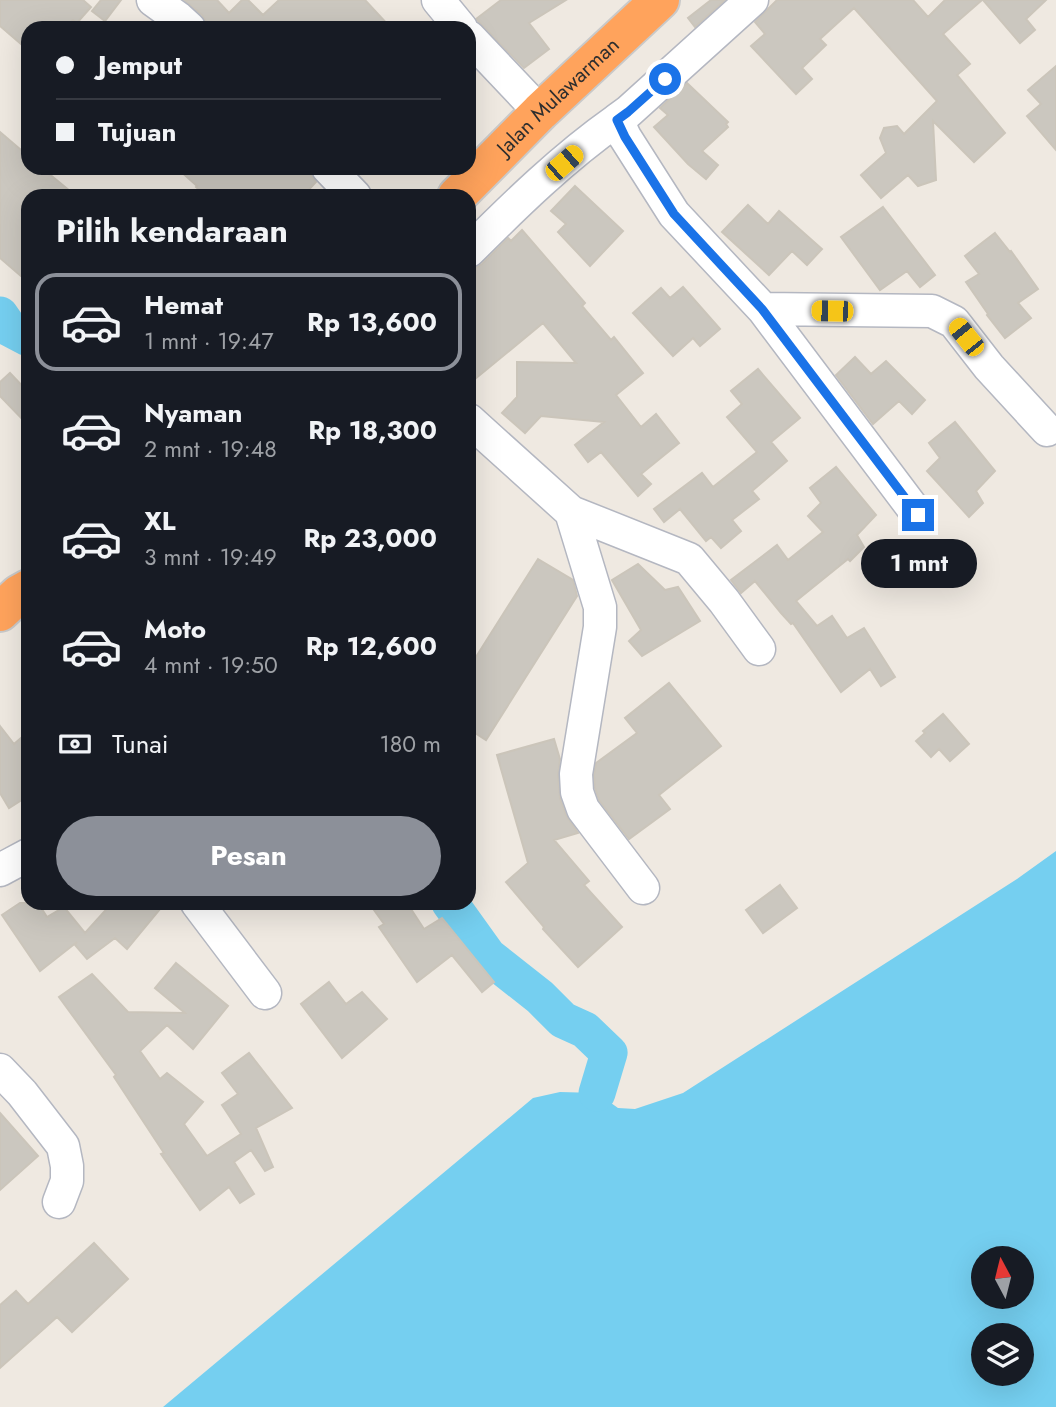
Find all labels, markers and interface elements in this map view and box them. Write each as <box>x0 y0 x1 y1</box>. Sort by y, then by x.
street label: Jalan Mulawarman <box>488 30 626 164</box>
text: Jemput <box>98 46 182 84</box>
route start <box>649 63 681 95</box>
text: Tujuan <box>98 113 176 151</box>
car <box>542 141 587 185</box>
text: Pilih kendaraan <box>56 208 288 254</box>
text: Hemat <box>144 286 223 324</box>
icon: car <box>60 291 123 354</box>
car <box>811 300 854 322</box>
text: Rp 13,600 <box>307 303 437 341</box>
car <box>945 314 988 360</box>
text: 1 mnt · 19:47 <box>144 324 273 358</box>
text: Nyaman <box>144 394 243 432</box>
icon: car <box>60 399 123 462</box>
text: Rp 18,300 <box>308 411 437 449</box>
text: 2 mnt · 19:48 <box>144 432 277 466</box>
route end <box>902 499 934 531</box>
text: XL <box>144 502 176 540</box>
icon: car <box>60 507 123 570</box>
text: Rp 23,000 <box>303 519 437 557</box>
text: 3 mnt · 19:49 <box>144 540 277 574</box>
callout: 1 mnt <box>860 540 976 588</box>
text: 1 mnt <box>890 546 948 580</box>
text: Moto <box>144 610 206 648</box>
icon: car <box>60 615 123 678</box>
text: Rp 12,600 <box>306 627 437 665</box>
text: 4 mnt · 19:50 <box>144 648 278 682</box>
icon: cash <box>56 725 94 763</box>
text: Tunai <box>112 725 169 763</box>
text: 180 m <box>379 727 441 761</box>
button: Pesan <box>56 816 441 896</box>
north arrow <box>971 1246 1034 1309</box>
map controls <box>971 1246 1034 1386</box>
button: layers <box>971 1323 1034 1386</box>

